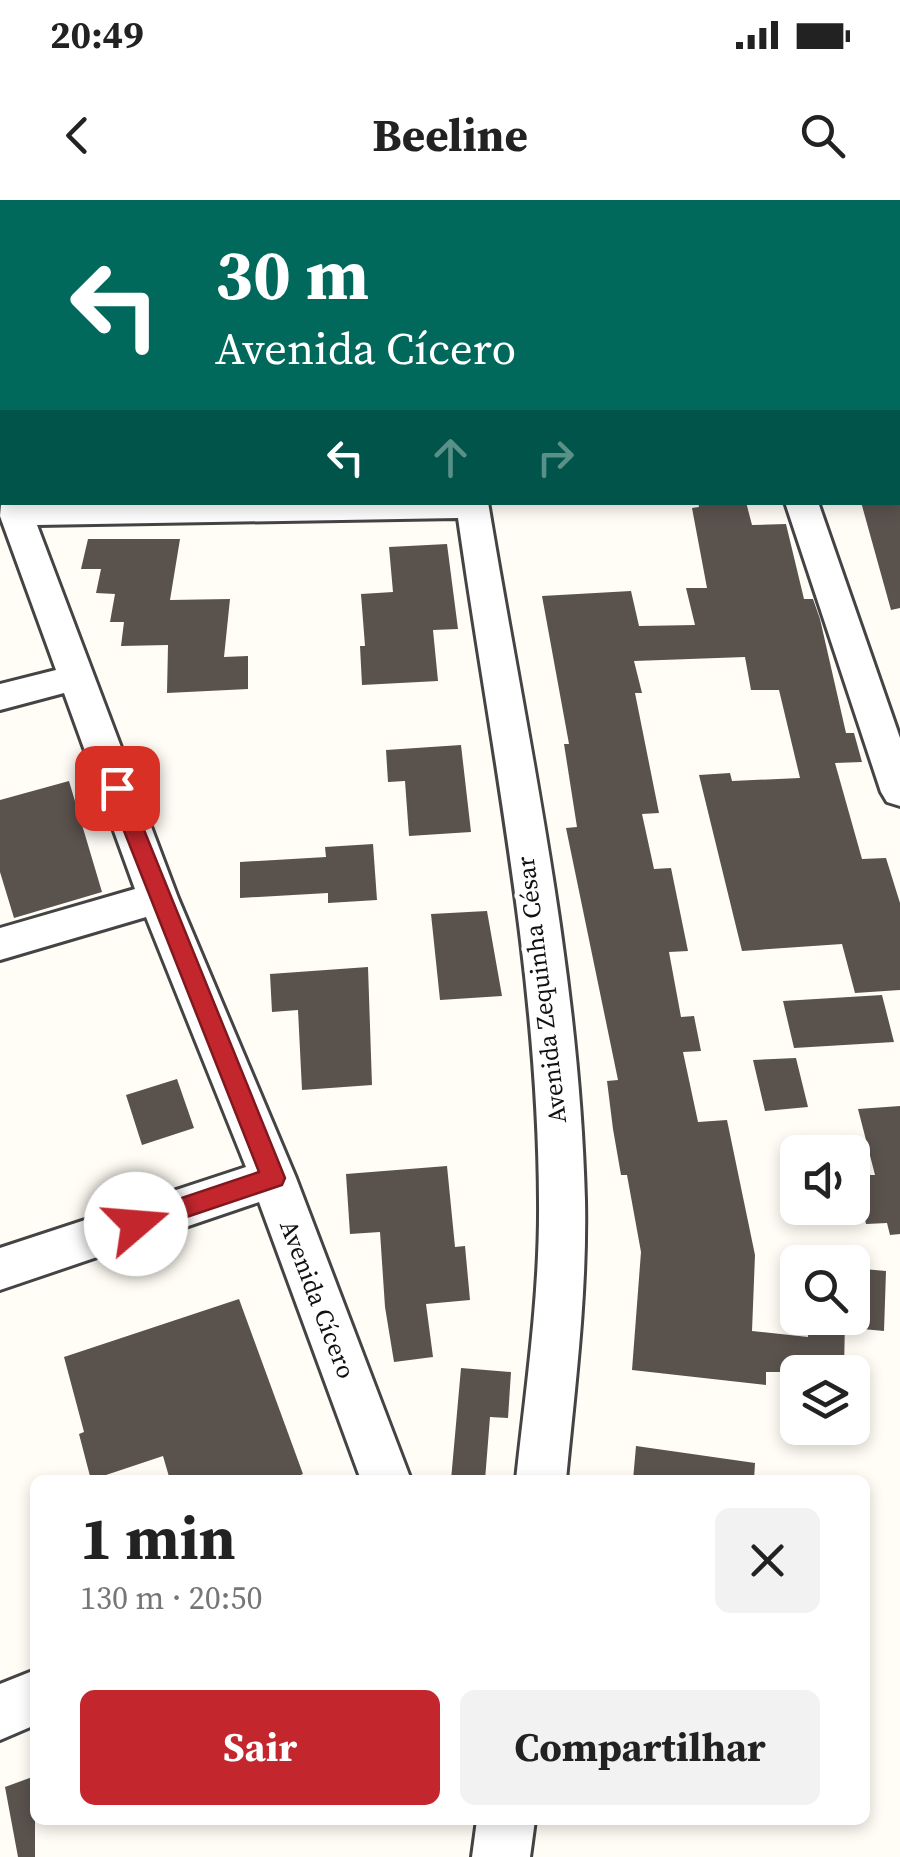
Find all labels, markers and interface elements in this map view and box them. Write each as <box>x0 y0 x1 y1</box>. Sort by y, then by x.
text: 20:49 <box>50 9 144 61</box>
text: Beeline <box>372 104 528 166</box>
icon: back <box>50 108 105 163</box>
icon: search <box>795 108 850 163</box>
text: 30 m <box>215 226 369 322</box>
icon: left <box>50 240 180 370</box>
text: Avenida Cícero <box>215 317 516 379</box>
icon: left <box>318 430 373 485</box>
icon: ahead <box>423 430 478 485</box>
icon: right <box>528 430 583 485</box>
pin <box>75 746 160 831</box>
icon: arrive <box>90 761 145 816</box>
street label: Avenida Zequinha César <box>508 854 574 1125</box>
map controls <box>780 1135 870 1445</box>
button: sound <box>780 1135 870 1225</box>
position arrow <box>84 1172 188 1276</box>
street label: Avenida Cícero <box>272 1215 364 1383</box>
button: search <box>780 1245 870 1335</box>
button: layers <box>780 1355 870 1445</box>
text: 1 min <box>80 1497 236 1579</box>
button: close <box>715 1508 820 1613</box>
text: 130 m · 20:50 <box>80 1576 262 1620</box>
button: Sair <box>80 1690 440 1805</box>
button: Compartilhar <box>460 1690 820 1805</box>

